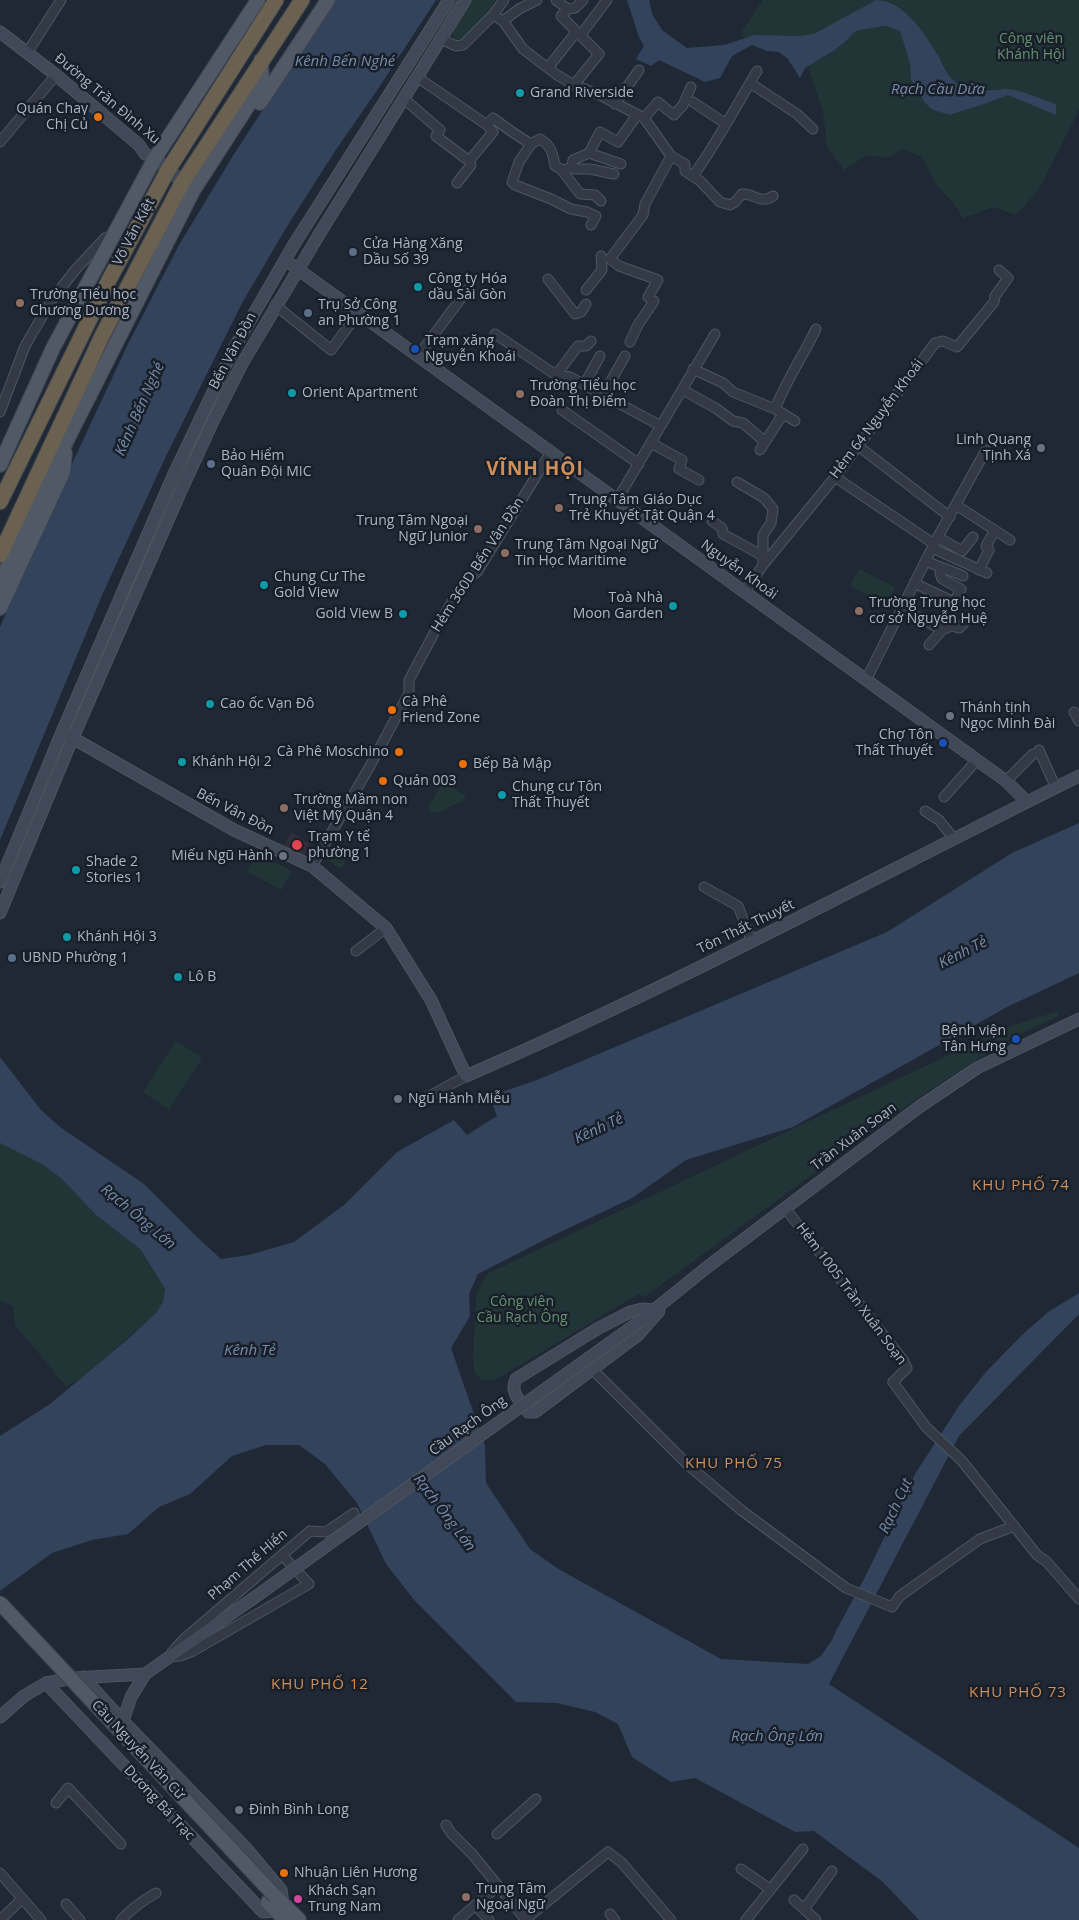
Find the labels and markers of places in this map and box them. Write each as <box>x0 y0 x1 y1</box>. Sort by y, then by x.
place label: Grand Riverside <box>530 85 634 101</box>
marker: Grand Riverside <box>514 87 526 99</box>
place label: Quán Chay Chị Củ <box>16 101 88 134</box>
marker: Quán Chay Chị Củ <box>92 111 104 123</box>
place label: Cửa Hàng Xăng Dầu Số 39 <box>363 236 462 268</box>
marker: Cửa Hàng Xăng Dầu Số 39 <box>347 246 359 258</box>
place label: Công ty Hóa dầu Sài Gòn <box>428 271 507 304</box>
marker: Công ty Hóa dầu Sài Gòn <box>412 281 424 293</box>
place label: Trường Tiểu học Chương Dương <box>30 287 136 320</box>
marker: Trường Tiểu học Chương Dương <box>14 297 26 309</box>
place label: Trụ Sở Công an Phường 1 <box>318 297 401 330</box>
marker: Trụ Sở Công an Phường 1 <box>302 307 314 319</box>
place label: Trạm xăng Nguyễn Khoái <box>425 333 516 366</box>
marker: Trạm xăng Nguyễn Khoái <box>409 343 421 355</box>
place label: Trường Tiểu học Đoàn Thị Điểm <box>530 378 636 411</box>
place label: Orient Apartment <box>302 385 418 401</box>
marker: Orient Apartment <box>286 387 298 399</box>
marker: Trường Tiểu học Đoàn Thị Điểm <box>514 388 526 400</box>
place label: Linh Quang Tịnh Xá <box>956 432 1031 464</box>
marker: Linh Quang Tịnh Xá <box>1035 442 1047 454</box>
place label: Bảo Hiểm Quân Đội MIC <box>221 448 312 481</box>
marker: Bảo Hiểm Quân Đội MIC <box>205 458 217 470</box>
place label: Trung Tâm Giáo Dục Trẻ Khuyết Tật Quận 4 <box>569 492 715 524</box>
marker: Trung Tâm Giáo Dục Trẻ Khuyết Tật Quận 4 <box>553 502 565 514</box>
place label: Trung Tâm Ngoại Ngữ Junior <box>356 513 468 546</box>
marker: Trung Tâm Ngoại Ngữ Junior <box>472 523 484 535</box>
place label: Trung Tâm Ngoại Ngữ Tin Học Maritime <box>515 537 658 570</box>
marker: Trung Tâm Ngoại Ngữ Tin Học Maritime <box>499 547 511 559</box>
place label: Chung Cư The Gold View <box>274 569 366 602</box>
marker: Chung Cư The Gold View <box>258 579 270 591</box>
place label: Toà Nhà Moon Garden <box>573 590 663 622</box>
place label: Trường Trung học cơ sở Nguyễn Huệ <box>869 595 987 628</box>
marker: Toà Nhà Moon Garden <box>667 600 679 612</box>
marker: Trường Trung học cơ sở Nguyễn Huệ <box>853 605 865 617</box>
place label: Gold View B <box>315 606 393 622</box>
marker: Gold View B <box>397 608 409 620</box>
place label: Cà Phê Friend Zone <box>402 694 480 726</box>
place label: Cao ốc Vạn Đô <box>220 696 314 712</box>
marker: Cao ốc Vạn Đô <box>204 698 216 710</box>
place label: Thánh tịnh Ngọc Minh Đài <box>960 700 1055 732</box>
marker: Cà Phê Friend Zone <box>386 704 398 716</box>
marker: Thánh tịnh Ngọc Minh Đài <box>944 710 956 722</box>
place label: Chợ Tôn Thất Thuyết <box>856 727 933 760</box>
marker: Chợ Tôn Thất Thuyết <box>937 737 949 749</box>
place label: Cà Phê Moschino <box>277 744 389 760</box>
marker: Cà Phê Moschino <box>393 746 405 758</box>
place label: Khánh Hội 2 <box>192 754 272 770</box>
marker: Khánh Hội 2 <box>176 756 188 768</box>
place label: Bếp Bà Mập <box>473 756 552 772</box>
marker: Bếp Bà Mập <box>457 758 469 770</box>
place label: Quán 003 <box>393 773 456 789</box>
marker: Quán 003 <box>377 775 389 787</box>
place label: Chung cư Tôn Thất Thuyết <box>512 779 602 812</box>
marker: Chung cư Tôn Thất Thuyết <box>496 789 508 801</box>
place label: Trường Mầm non Việt Mỹ Quận 4 <box>294 792 408 824</box>
marker: Trường Mầm non Việt Mỹ Quận 4 <box>278 802 290 814</box>
place label: Trạm Y tế phường 1 <box>308 829 371 862</box>
marker: Trạm Y tế phường 1 <box>290 838 304 852</box>
place label: Miếu Ngũ Hành <box>171 848 273 864</box>
marker: Miếu Ngũ Hành <box>277 850 289 862</box>
place label: Shade 2 Stories 1 <box>86 854 143 886</box>
marker: Shade 2 Stories 1 <box>70 864 82 876</box>
place label: Khánh Hội 3 <box>77 929 157 945</box>
marker: Khánh Hội 3 <box>61 931 73 943</box>
place label: UBND Phường 1 <box>22 950 128 966</box>
marker: UBND Phường 1 <box>6 952 18 964</box>
place label: Lô B <box>188 969 216 985</box>
marker: Lô B <box>172 971 184 983</box>
place label: Bệnh viện Tân Hưng <box>941 1023 1006 1056</box>
marker: Bệnh viện Tân Hưng <box>1010 1033 1022 1045</box>
place label: Ngũ Hành Miễu <box>408 1091 510 1107</box>
marker: Ngũ Hành Miễu <box>392 1093 404 1105</box>
place label: Đình Bình Long <box>249 1802 349 1818</box>
marker: Đình Bình Long <box>233 1804 245 1816</box>
place label: Nhuận Liên Hương <box>294 1865 417 1881</box>
marker: Nhuận Liên Hương <box>278 1867 290 1879</box>
place label: Trung Tâm Ngoại Ngữ <box>476 1881 546 1914</box>
place label: Khách Sạn Trung Nam <box>308 1883 381 1915</box>
marker: Trung Tâm Ngoại Ngữ <box>460 1891 472 1903</box>
marker: Khách Sạn Trung Nam <box>292 1893 304 1905</box>

